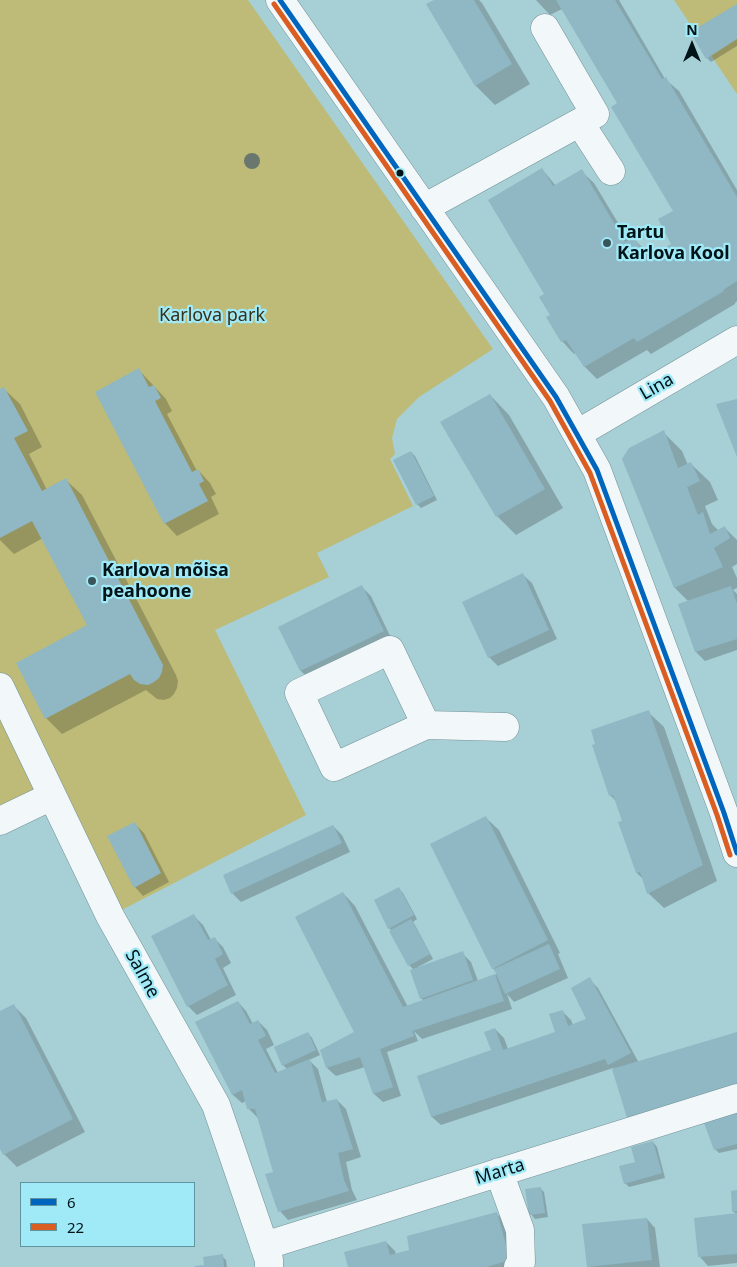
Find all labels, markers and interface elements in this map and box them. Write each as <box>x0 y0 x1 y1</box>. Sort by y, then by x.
north arrow <box>667 20 717 70</box>
text: N <box>686 20 698 39</box>
unlabelled marker <box>395 168 405 178</box>
place label: Tartu Karlova Kool <box>617 222 730 264</box>
marker: Tartu Karlova Kool <box>601 237 613 249</box>
park label: Karlova park <box>159 305 265 327</box>
street label: Lina <box>636 369 678 405</box>
place label: Karlova mõisa peahoone <box>102 560 229 602</box>
marker: Karlova mõisa peahoone <box>86 575 98 587</box>
street label: Salme <box>120 946 164 1002</box>
street label: Marta <box>473 1154 527 1190</box>
legend <box>20 1182 195 1247</box>
text: 6 <box>67 1192 76 1212</box>
text: 22 <box>67 1217 84 1237</box>

